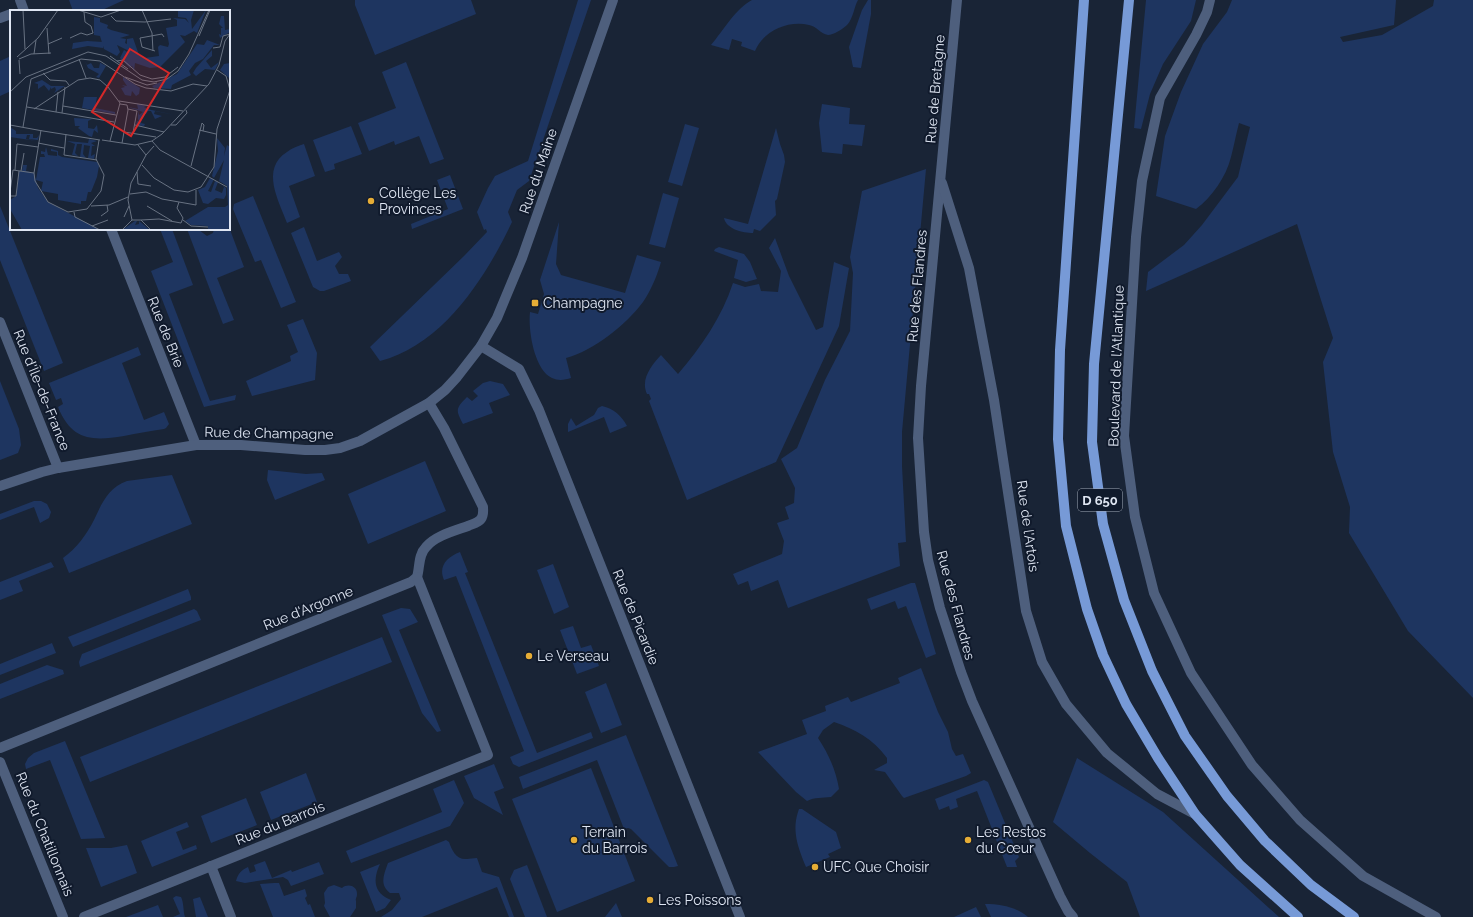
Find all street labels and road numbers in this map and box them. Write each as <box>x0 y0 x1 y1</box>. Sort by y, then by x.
street label: Rue de Bretagne <box>922 34 948 144</box>
street label: Rue du Maine <box>516 126 560 216</box>
street label: Rue des Flandres <box>904 229 930 343</box>
street label: Boulevard de l'Atlantique <box>1105 285 1127 447</box>
street label: Rue de Brie <box>145 294 187 370</box>
street label: Rue d'Île-de-France <box>10 327 75 453</box>
street label: Rue de Champagne <box>204 424 334 442</box>
street label: Rue de l'Artois <box>1014 479 1042 573</box>
road number: D 650 <box>1078 489 1122 511</box>
street label: Rue des Flandres <box>934 549 978 662</box>
street label: Rue de Picardie <box>610 567 662 667</box>
street label: Rue d'Argonne <box>261 583 355 633</box>
street label: Rue du Chatillonnais <box>13 770 77 899</box>
street label: Rue du Barrois <box>233 798 327 848</box>

